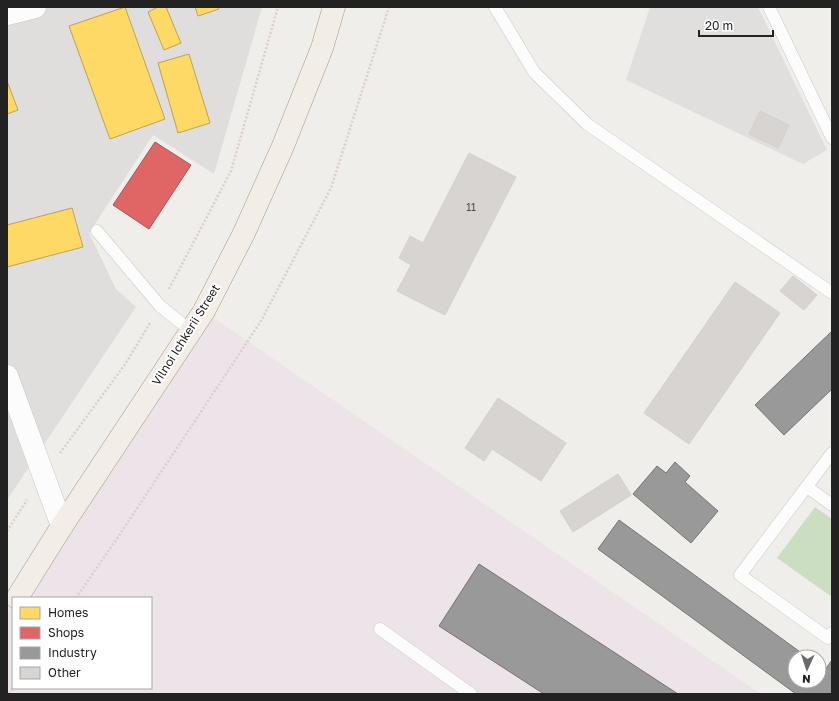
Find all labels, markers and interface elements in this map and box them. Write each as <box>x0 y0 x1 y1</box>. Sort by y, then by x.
scale bar <box>699 12 773 38</box>
text: 20 m <box>705 18 733 33</box>
house number: 11 <box>466 201 476 213</box>
street label: Vilnoi Ichkerii Street <box>148 281 223 388</box>
legend <box>12 597 152 689</box>
text: Homes <box>48 605 88 620</box>
text: Shops <box>48 625 84 640</box>
text: Industry <box>48 645 97 660</box>
north arrow <box>787 649 827 689</box>
text: Other <box>48 665 81 680</box>
text: N <box>802 673 811 686</box>

